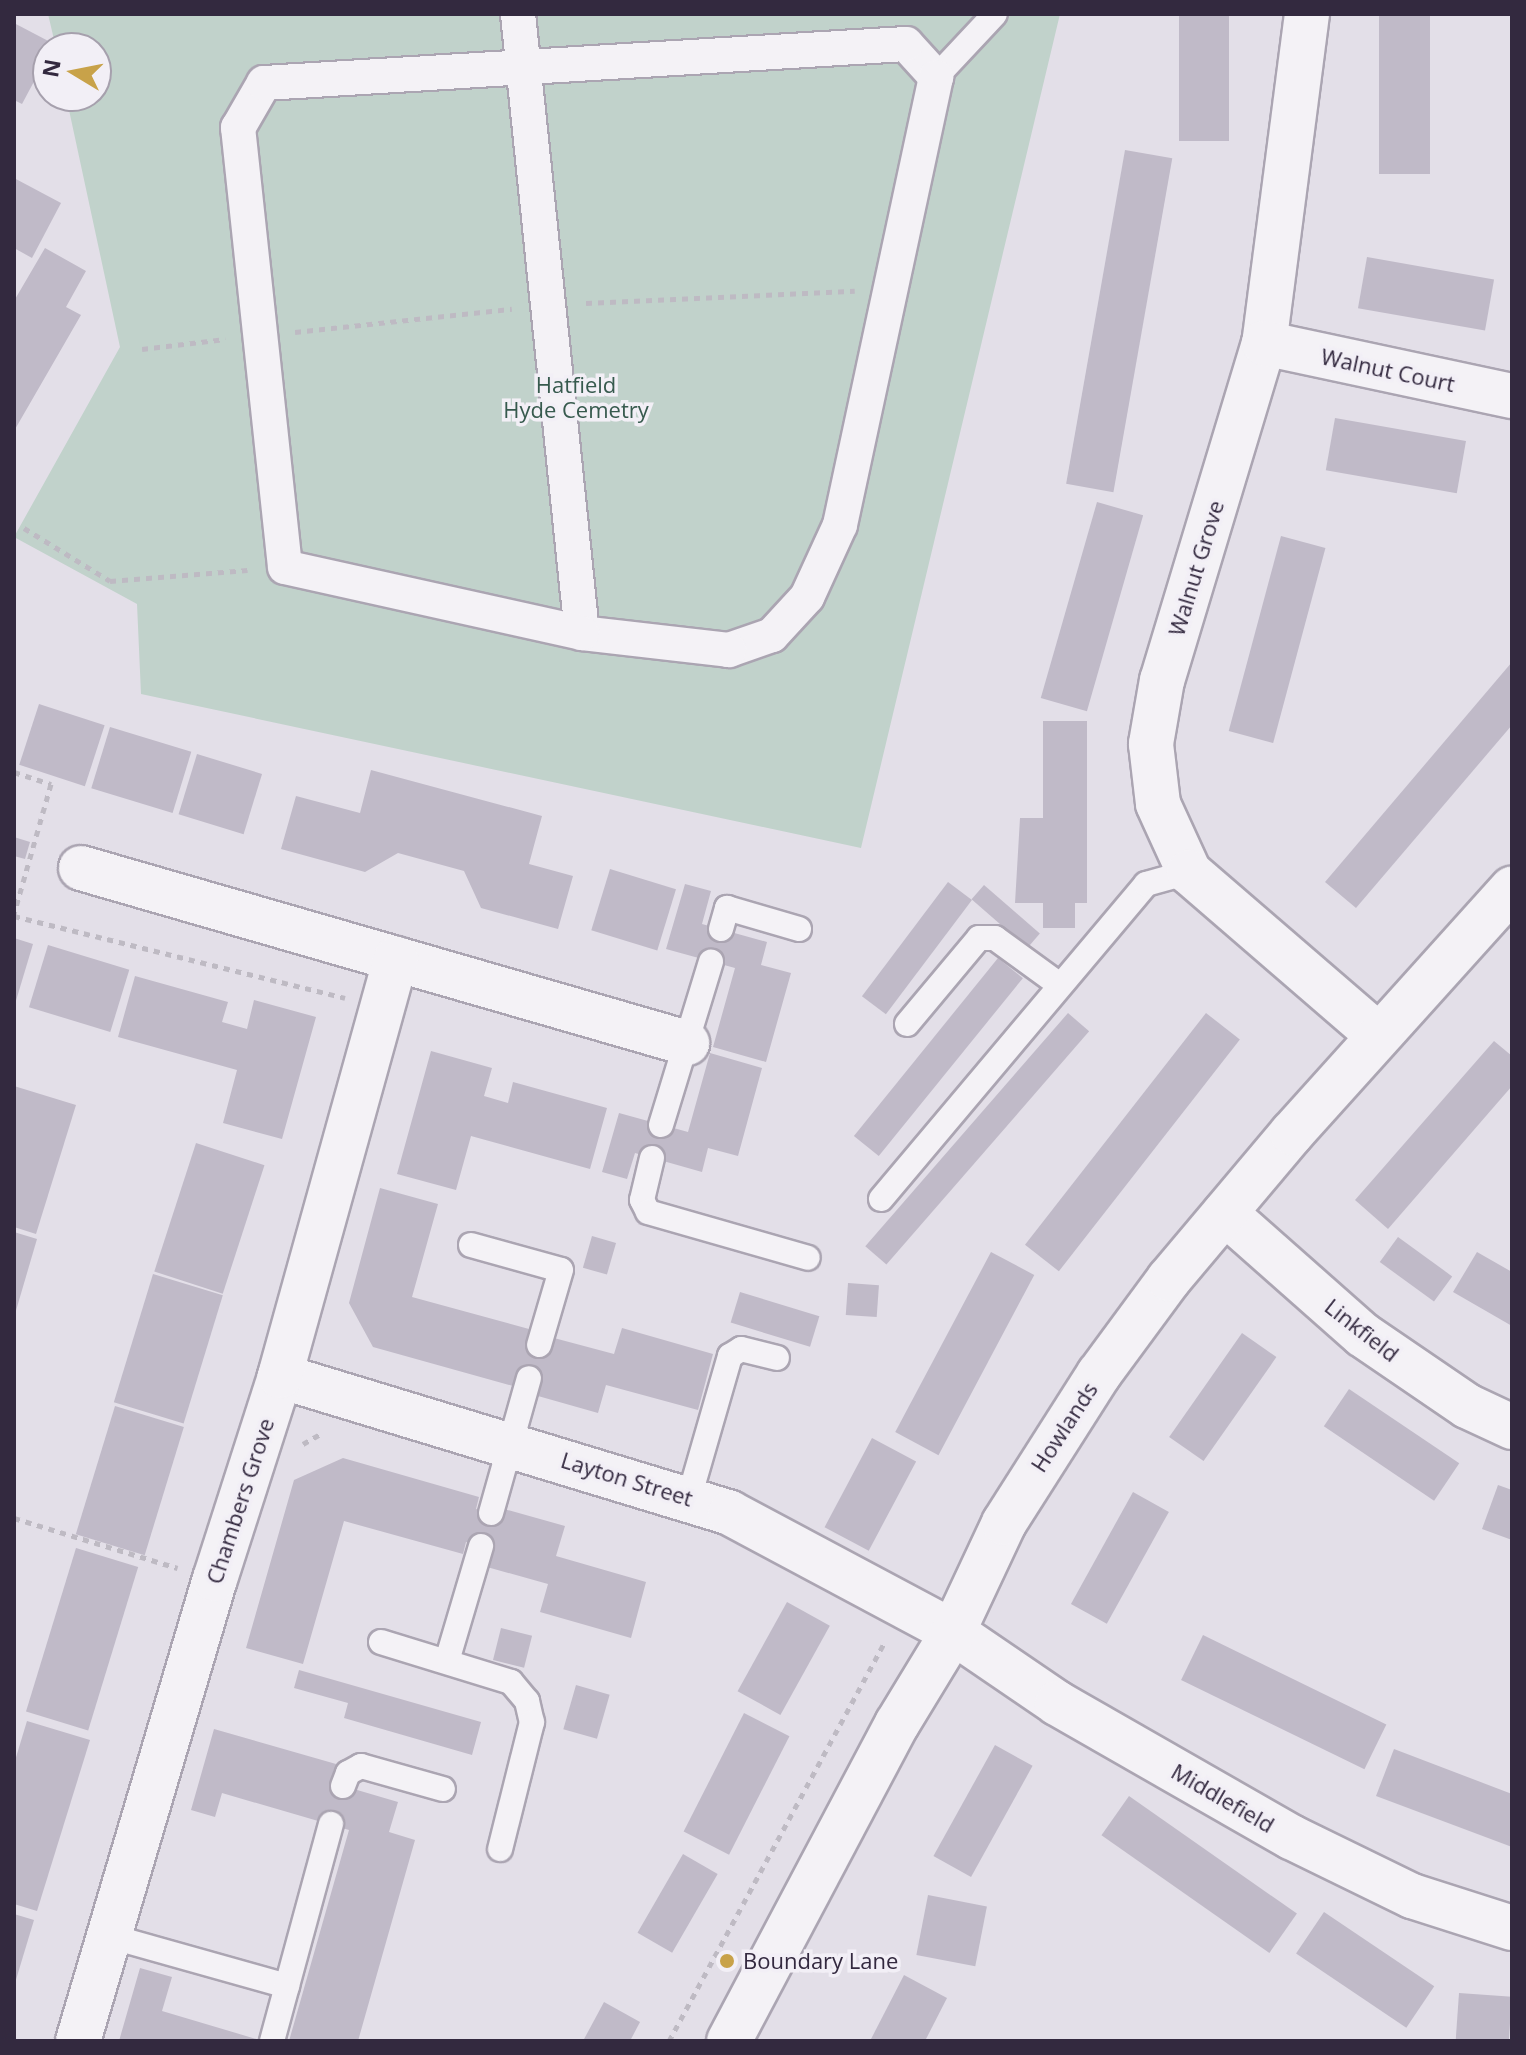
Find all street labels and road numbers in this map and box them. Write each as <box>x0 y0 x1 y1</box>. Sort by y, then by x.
street label: Walnut Court <box>1319 343 1457 397</box>
street label: Walnut Grove <box>1163 497 1229 639</box>
street label: Linkfield <box>1320 1293 1404 1367</box>
street label: Howlands <box>1025 1377 1103 1477</box>
street label: Chambers Grove <box>201 1415 279 1587</box>
street label: Layton Street <box>558 1446 696 1512</box>
street label: Middlefield <box>1167 1758 1279 1838</box>

